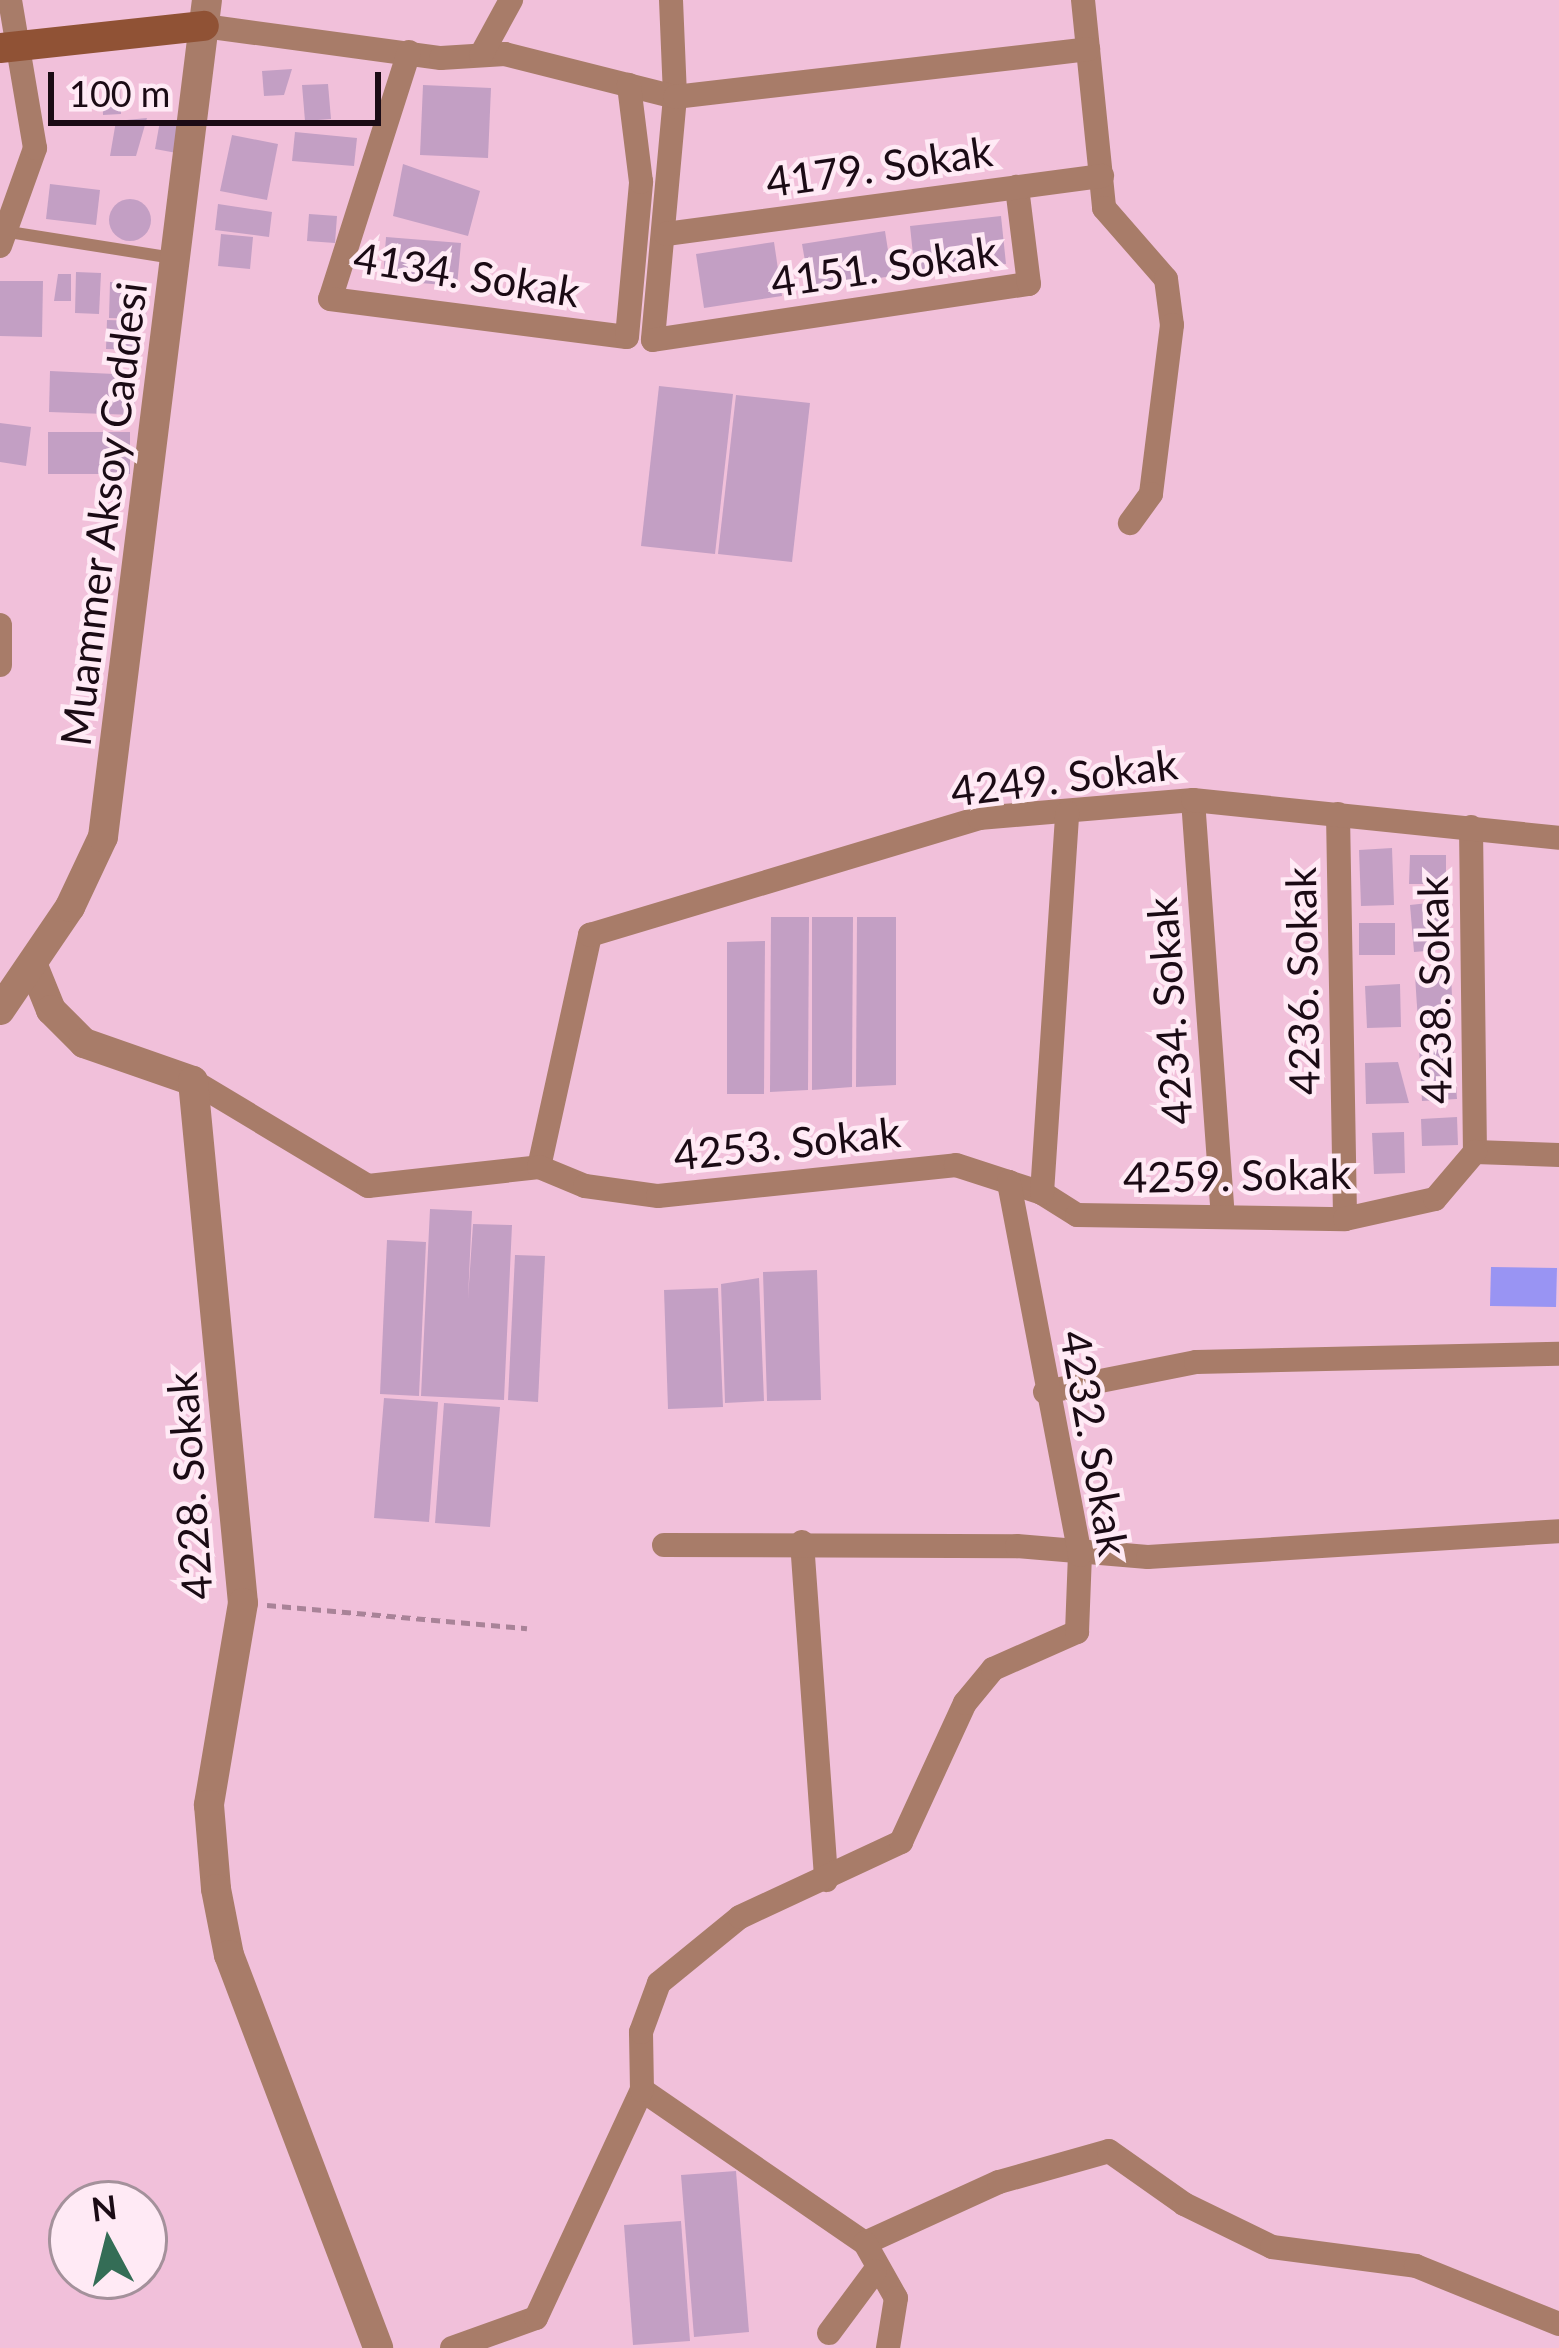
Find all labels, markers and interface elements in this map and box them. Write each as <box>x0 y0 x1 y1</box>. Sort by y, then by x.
scale bar <box>54 48 387 122</box>
text: 100 m <box>69 71 170 115</box>
street label: 4179. Sokak <box>763 125 995 207</box>
street label: 4151. Sokak <box>768 225 1000 307</box>
street label: 4134. Sokak <box>350 231 584 317</box>
street label: Muammer Aksoy Caddesi <box>49 278 157 750</box>
street label: 4249. Sokak <box>948 738 1180 816</box>
street label: 4236. Sokak <box>1275 867 1329 1095</box>
street label: 4238. Sokak <box>1407 876 1461 1104</box>
street label: 4234. Sokak <box>1136 895 1202 1127</box>
street label: 4253. Sokak <box>671 1106 903 1180</box>
street label: 4259. Sokak <box>1123 1148 1351 1202</box>
street label: 4232. Sokak <box>1050 1326 1140 1560</box>
street label: 4228. Sokak <box>156 1370 222 1602</box>
north arrow <box>48 2180 168 2300</box>
text: N <box>89 2186 119 2229</box>

